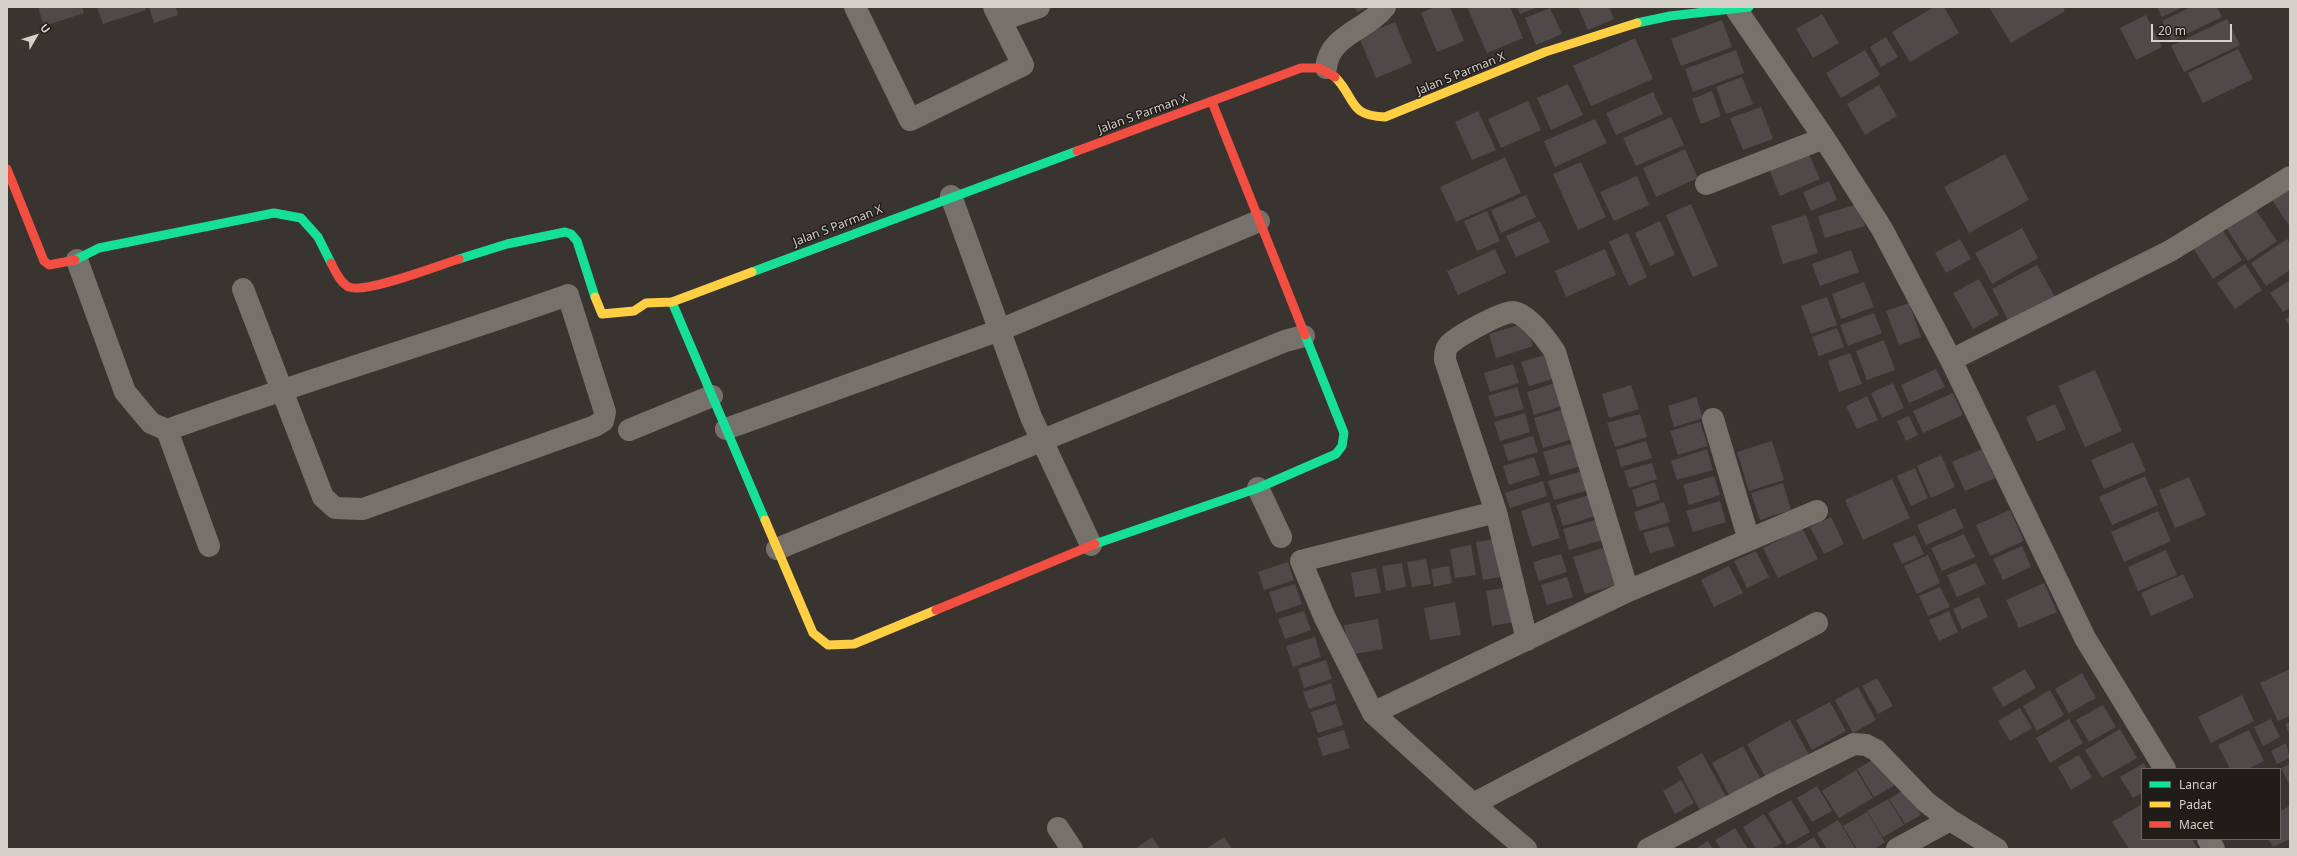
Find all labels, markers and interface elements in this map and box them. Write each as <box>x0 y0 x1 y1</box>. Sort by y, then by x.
north arrow <box>16 16 56 56</box>
scale bar <box>2153 16 2234 42</box>
text: U <box>37 20 54 36</box>
text: 20 m <box>2158 22 2186 39</box>
street label: Jalan S Parman X <box>1414 50 1508 98</box>
street label: Jalan S Parman X <box>1096 91 1190 137</box>
street label: Jalan S Parman X <box>791 202 885 250</box>
legend <box>2141 768 2281 840</box>
text: Lancar <box>2179 776 2217 793</box>
text: Padat <box>2179 796 2211 813</box>
text: Macet <box>2179 816 2213 833</box>

